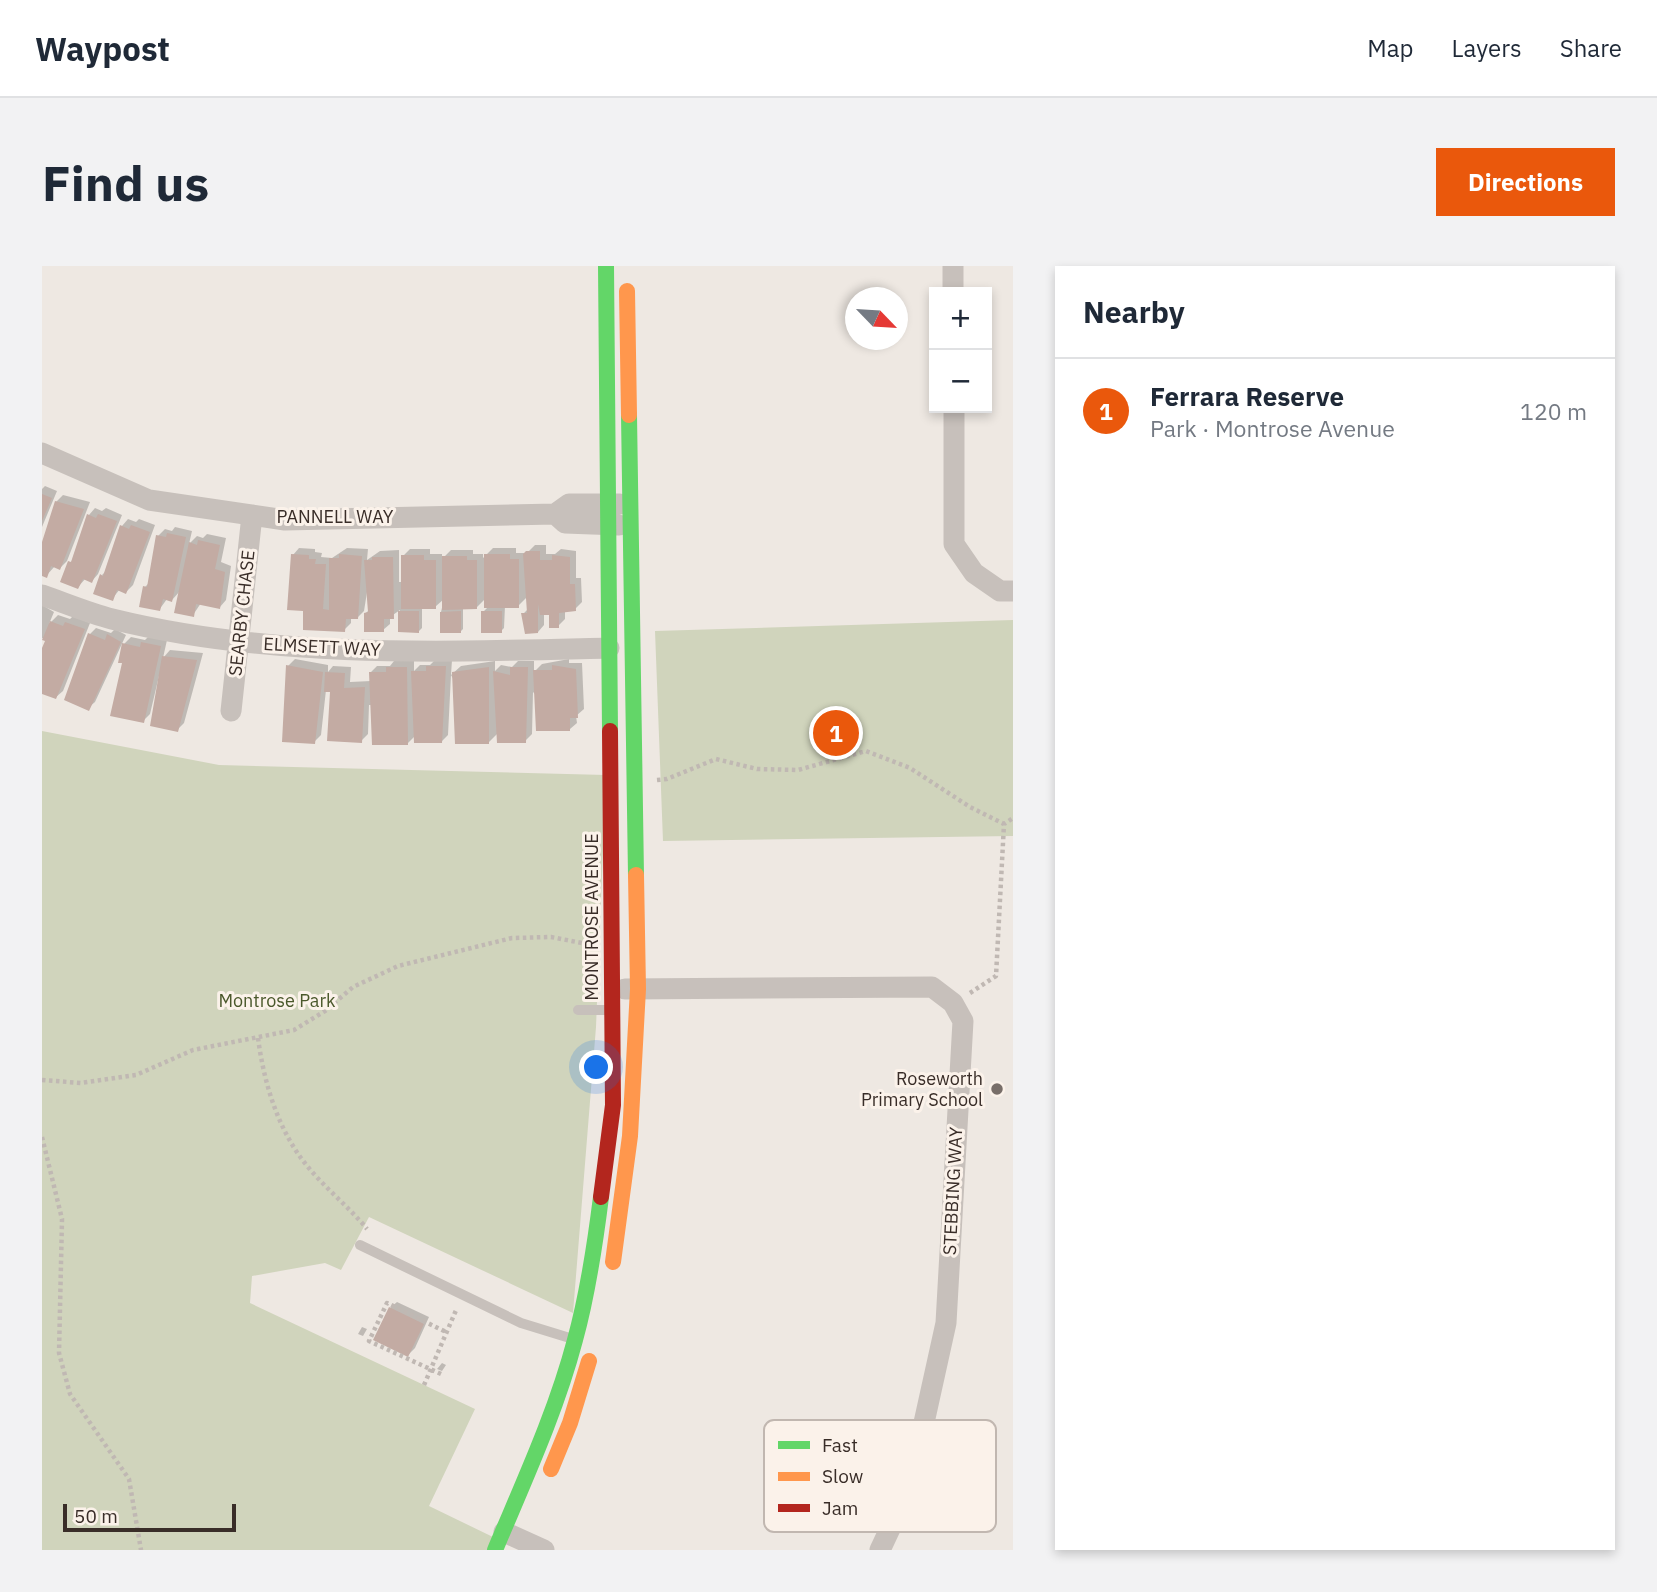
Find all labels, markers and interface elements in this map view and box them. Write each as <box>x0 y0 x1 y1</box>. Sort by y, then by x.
text: Waypost <box>35 27 170 70</box>
text: Map <box>1367 32 1414 64</box>
text: Layers <box>1452 32 1522 64</box>
text: Share <box>1560 32 1622 64</box>
button: Directions <box>1436 148 1615 216</box>
text: Find us <box>42 151 209 214</box>
north arrow <box>845 287 908 350</box>
map controls <box>929 287 992 413</box>
button: + <box>929 287 992 350</box>
text: Nearby <box>1083 292 1185 331</box>
button: − <box>929 350 992 413</box>
text: Ferrara Reserve <box>1150 379 1344 413</box>
text: 1 <box>1099 396 1113 426</box>
text: 120 m <box>1520 396 1587 426</box>
text: Park · Montrose Avenue <box>1150 413 1395 443</box>
street label: PANNELL WAY <box>276 505 394 528</box>
street label: SEARBY CHASE <box>223 549 260 677</box>
street label: ELMSETT WAY <box>263 632 382 661</box>
pin: 1 <box>813 707 859 759</box>
street label: MONTROSE AVENUE <box>580 833 603 1001</box>
park label: Montrose Park <box>218 989 336 1012</box>
your location <box>579 1050 613 1084</box>
place label: Roseworth Primary School <box>861 1067 983 1111</box>
marker: Roseworth Primary School <box>989 1081 1005 1097</box>
street label: STEBBING WAY <box>938 1126 967 1256</box>
legend <box>764 1420 996 1532</box>
text: Fast <box>822 1433 858 1457</box>
text: Slow <box>822 1464 863 1488</box>
text: Jam <box>822 1496 858 1520</box>
scale bar <box>63 1501 236 1533</box>
text: 50 m <box>74 1504 118 1528</box>

